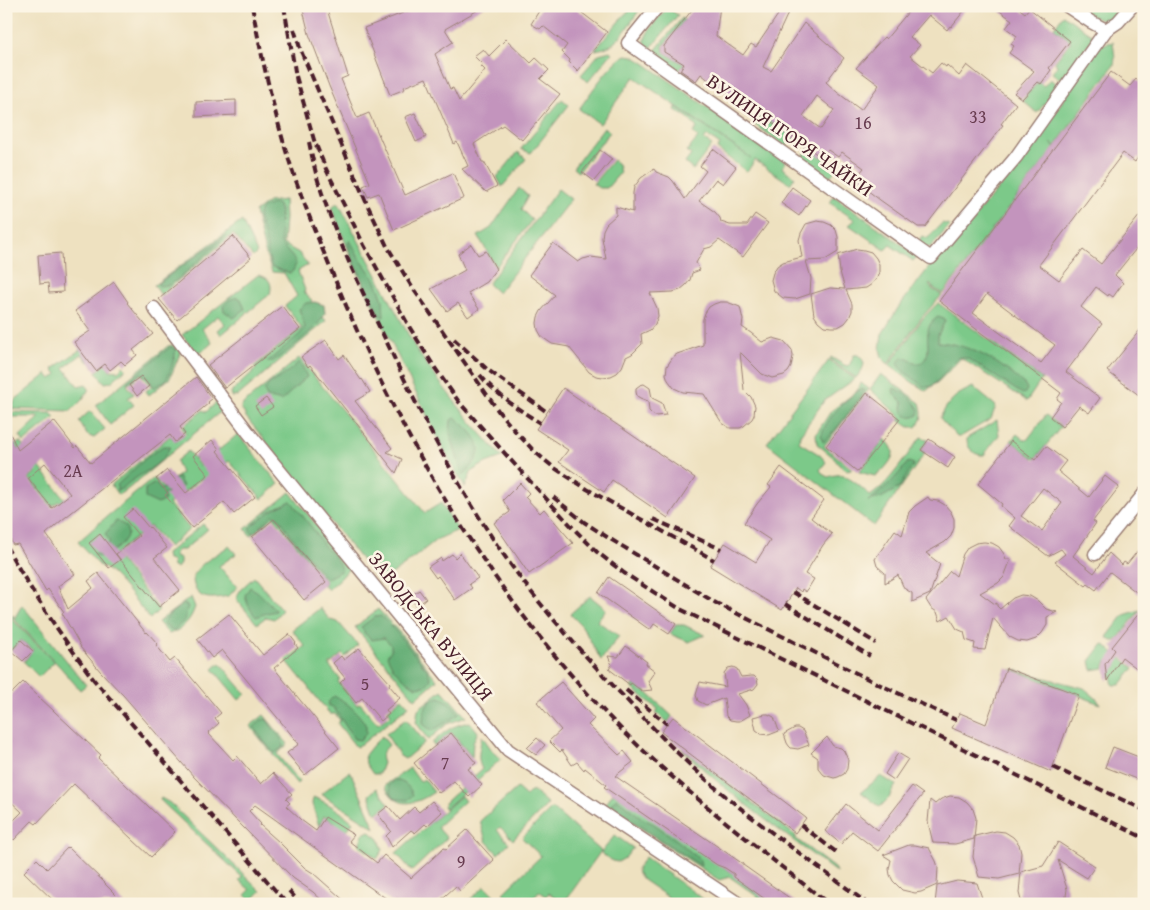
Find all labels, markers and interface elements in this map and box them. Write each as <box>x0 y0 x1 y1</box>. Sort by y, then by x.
street label: ВУЛИЦЯ ІГОРЯ ЧАЙКИ <box>701 66 879 203</box>
house number: 33 <box>969 103 987 130</box>
house number: 16 <box>854 109 872 136</box>
house number: 2А <box>63 457 83 484</box>
street label: ЗАВОДСЬКА ВУЛИЦЯ <box>362 545 501 706</box>
house number: 5 <box>361 670 369 697</box>
house number: 7 <box>441 749 449 776</box>
house number: 9 <box>457 848 465 875</box>

